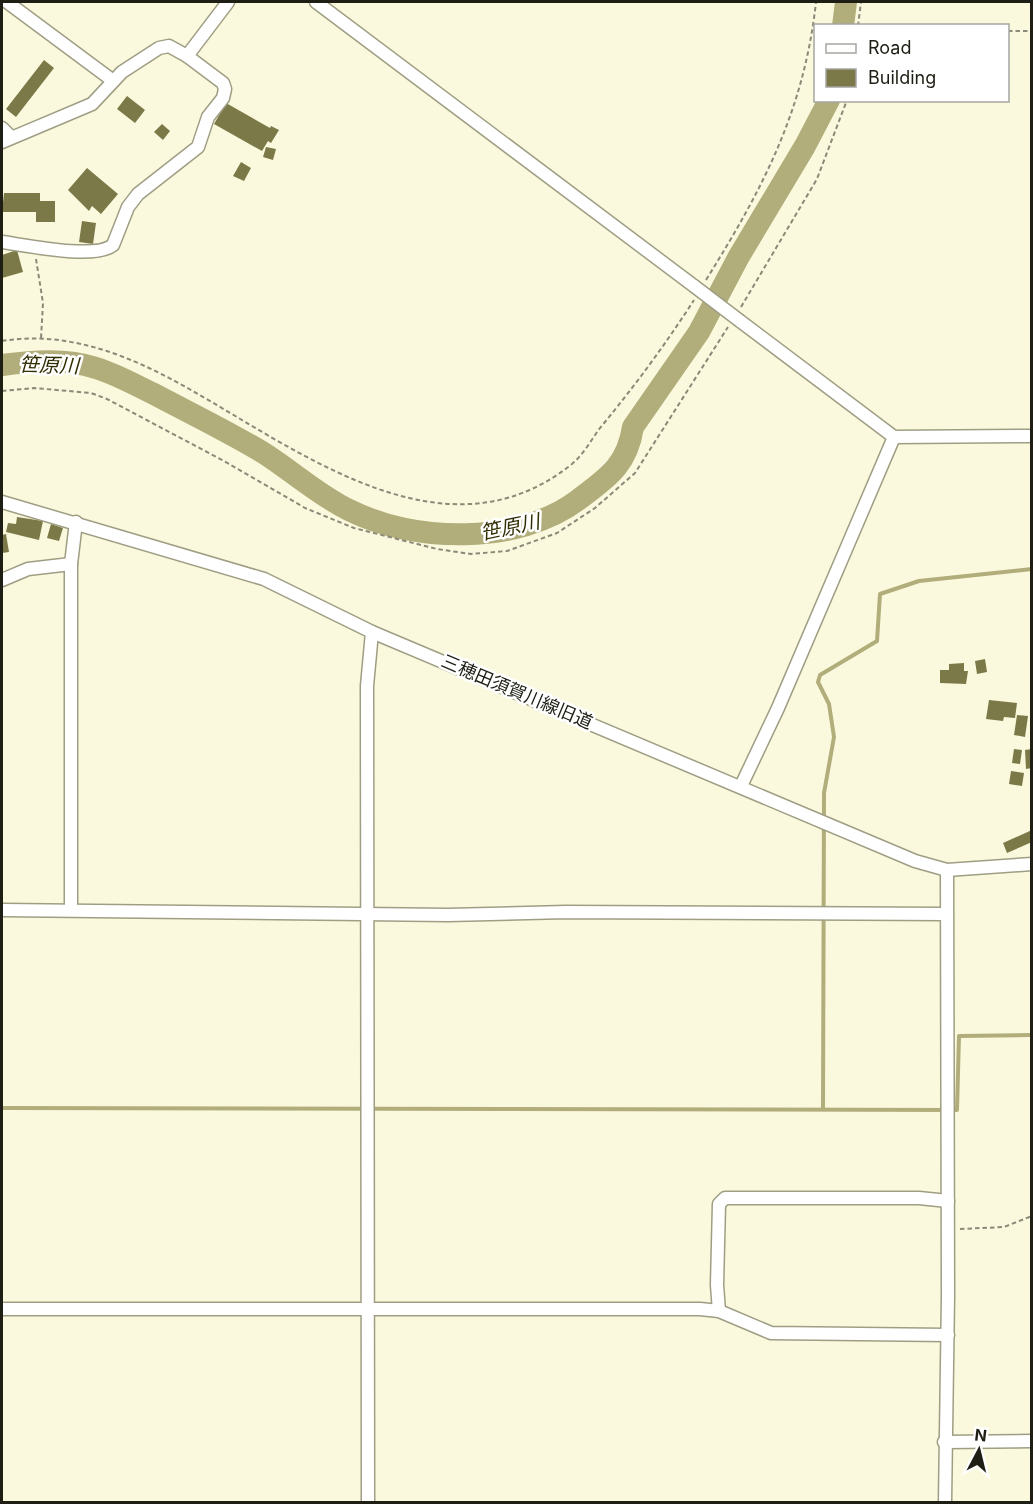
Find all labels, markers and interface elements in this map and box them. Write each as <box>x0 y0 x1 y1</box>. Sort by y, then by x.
legend <box>814 24 1009 102</box>
text: Road <box>868 37 911 58</box>
text: Building <box>868 67 936 88</box>
water label: 笹原川 <box>19 352 81 378</box>
water label: 笹原川 <box>478 509 544 545</box>
street label: 三穂田須賀川線旧道 <box>439 650 596 733</box>
north arrow <box>949 1420 1009 1480</box>
text: N <box>974 1424 988 1446</box>

